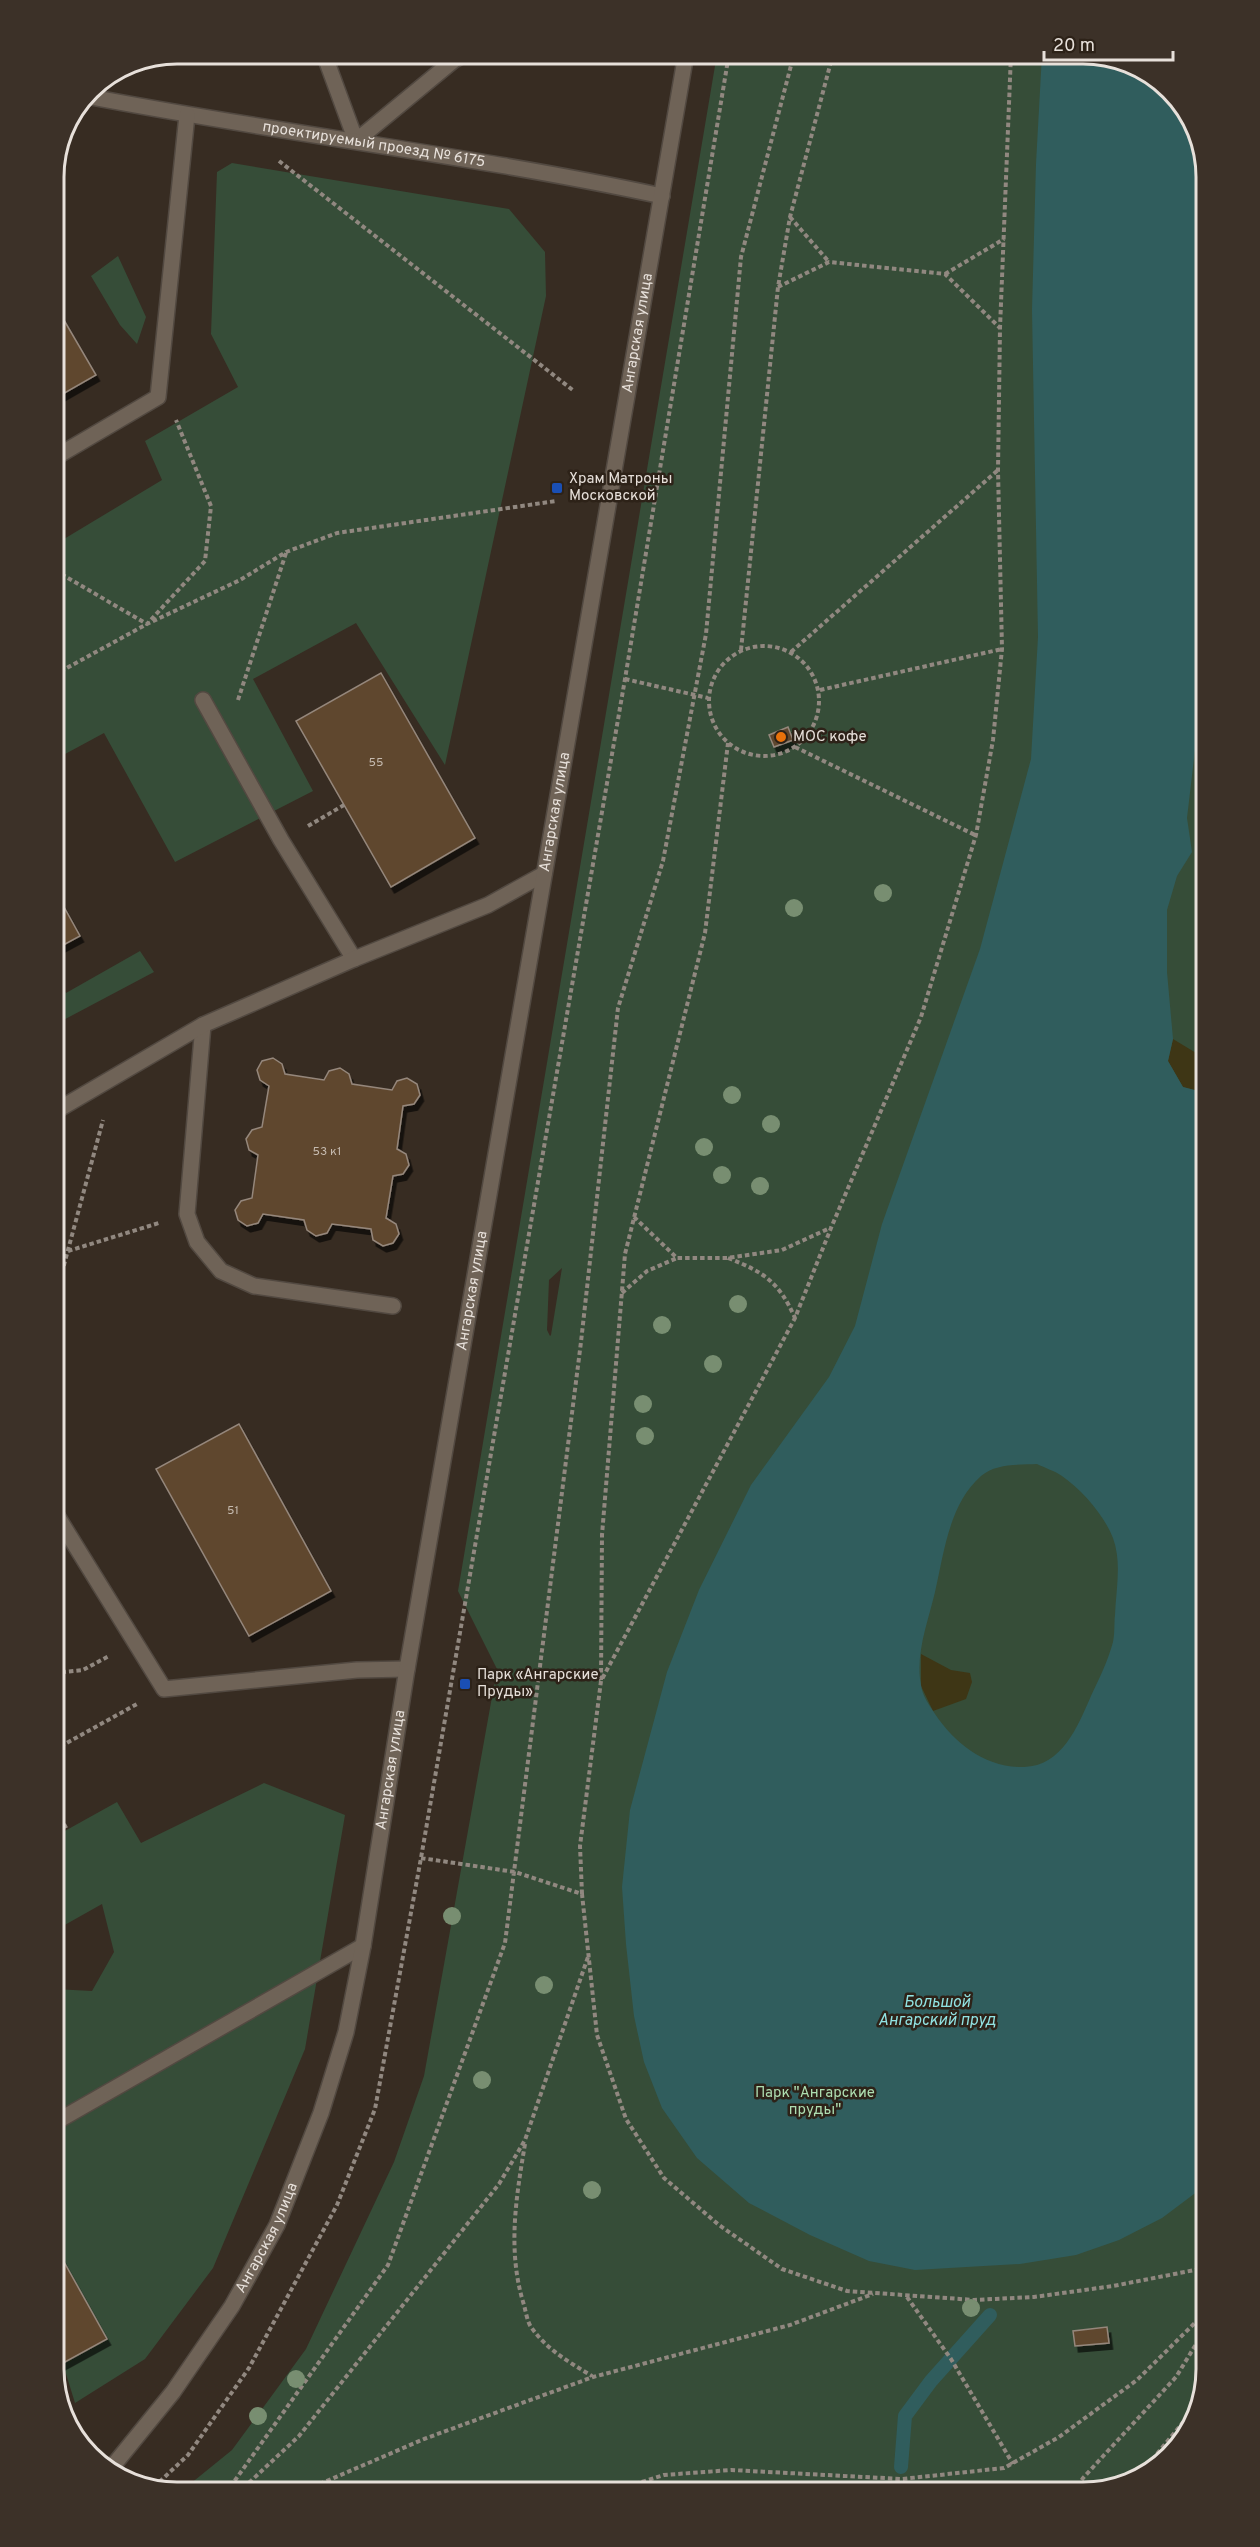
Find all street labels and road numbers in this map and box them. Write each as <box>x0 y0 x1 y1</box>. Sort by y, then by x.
street label: проектируемый проезд № 6175 <box>261 117 487 172</box>
street label: Ангарская улица <box>618 272 657 394</box>
street label: Ангарская улица <box>535 751 575 873</box>
street label: Ангарская улица <box>453 1229 492 1352</box>
street label: Ангарская улица <box>372 1709 410 1831</box>
street label: Ангарская улица <box>231 2180 302 2297</box>

